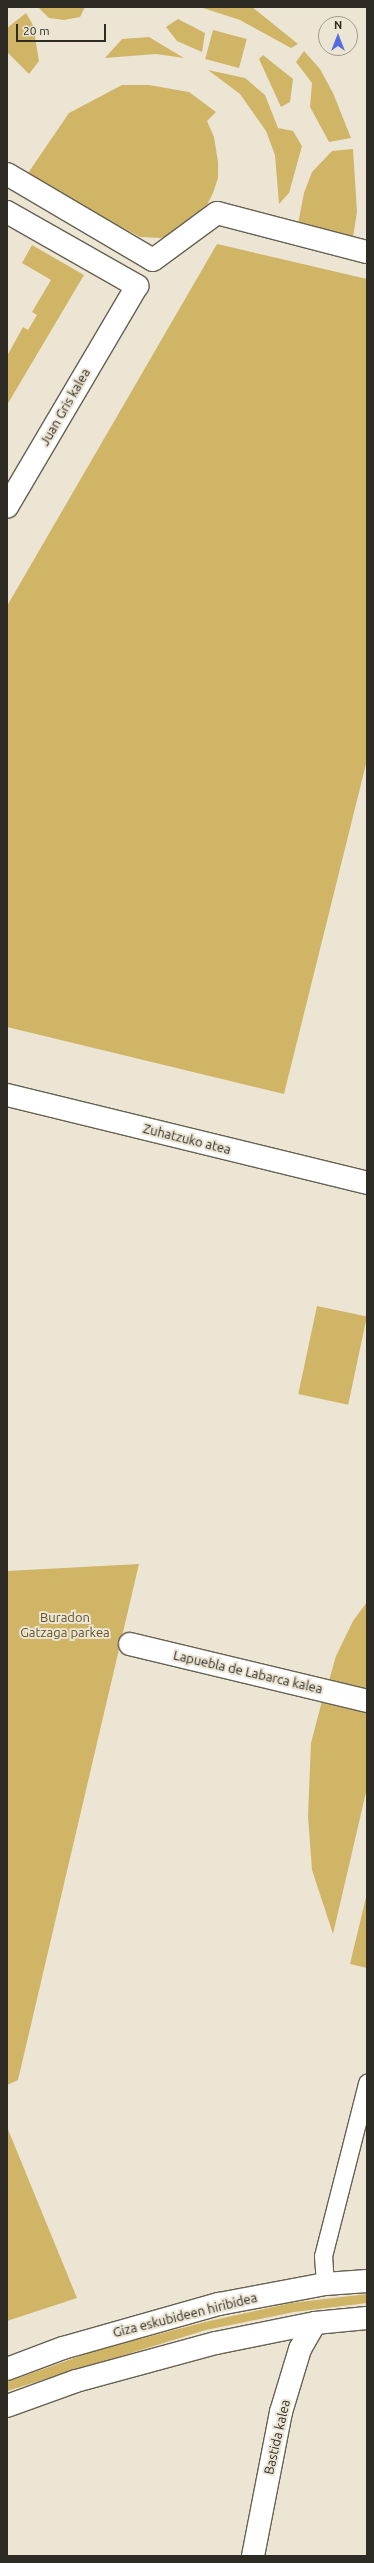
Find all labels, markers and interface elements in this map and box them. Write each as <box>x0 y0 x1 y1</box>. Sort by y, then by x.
scale bar <box>18 16 108 42</box>
north arrow <box>318 16 358 56</box>
text: N <box>334 19 342 31</box>
text: 20 m <box>23 24 50 37</box>
street label: Juan Gris kalea <box>37 366 93 448</box>
street label: Zuhatzuko atea <box>142 1121 232 1157</box>
park label: Buradon Gatzaga parkea <box>20 1610 110 1641</box>
street label: Lapuebla de Labarca kalea <box>172 1647 324 1697</box>
street label: Giza eskubideen hiribidea <box>111 2290 259 2340</box>
street label: Bastida kalea <box>261 2398 293 2476</box>

